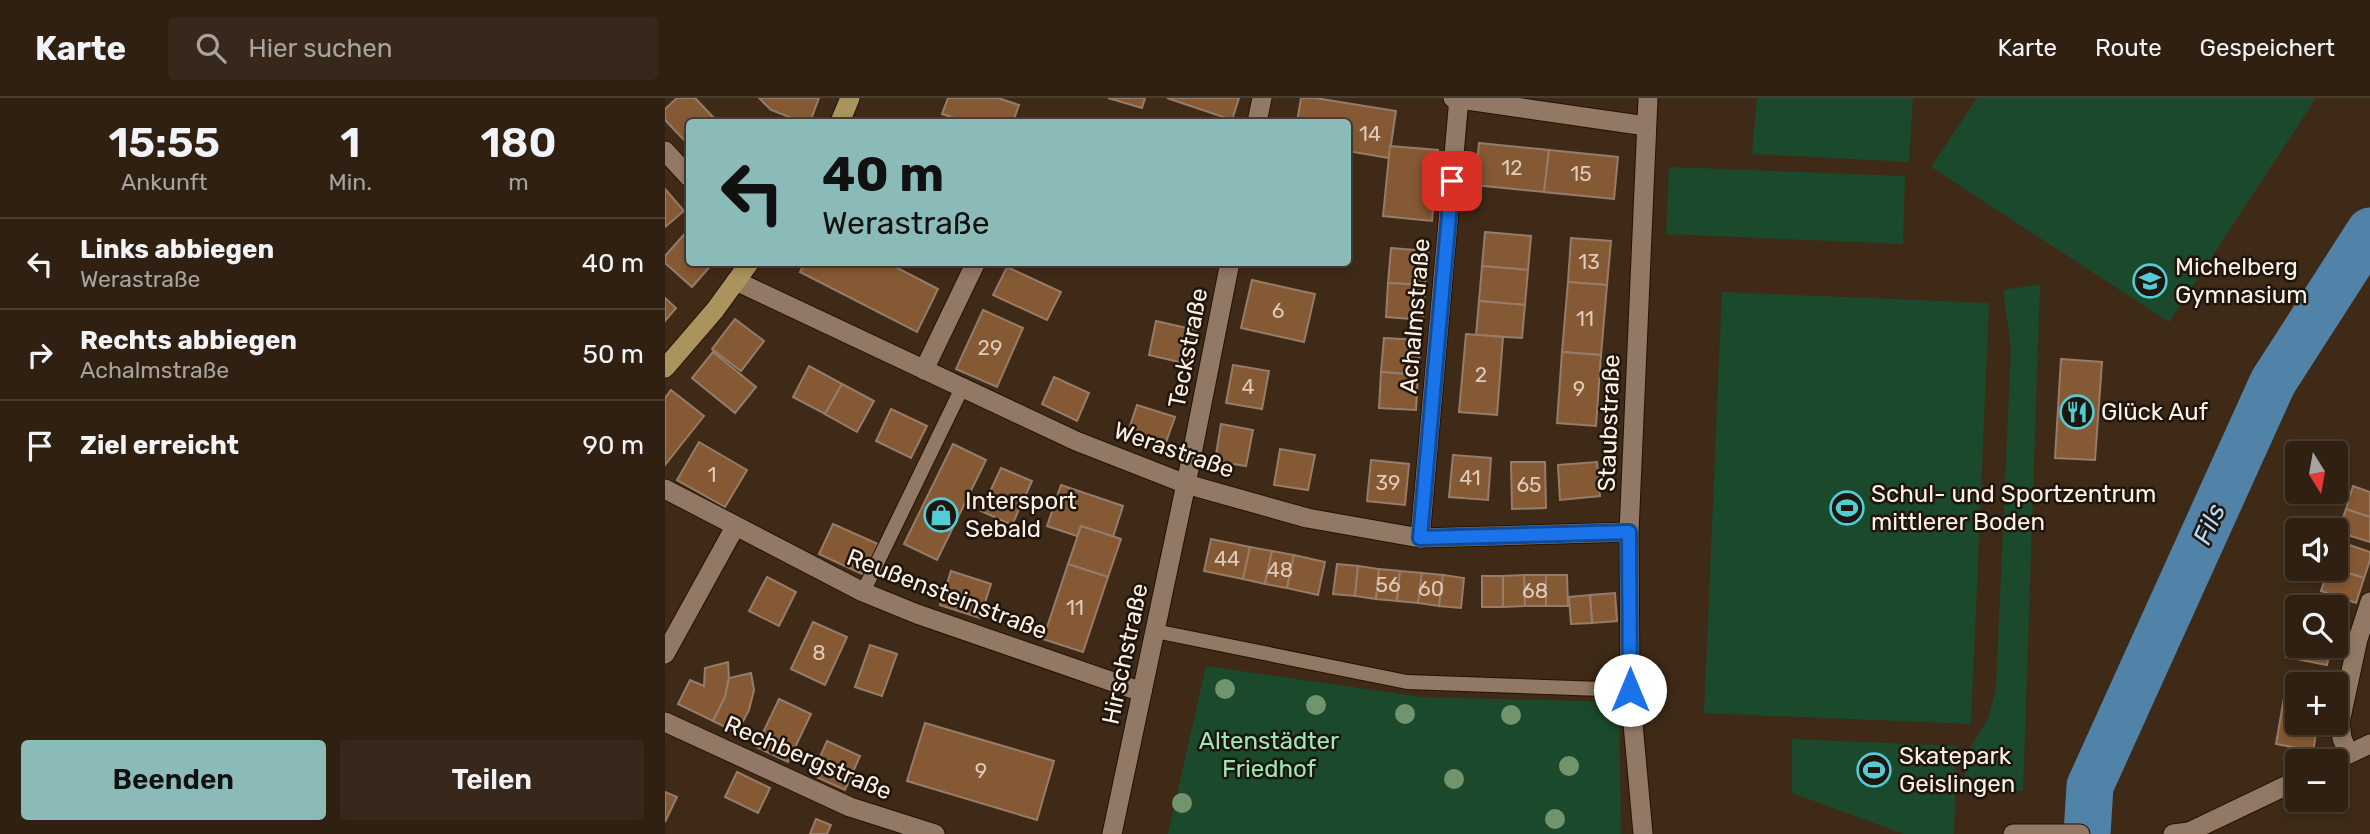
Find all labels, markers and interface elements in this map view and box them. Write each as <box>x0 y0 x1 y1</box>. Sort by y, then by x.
search box <box>168 17 658 80</box>
text: Karte <box>35 29 126 68</box>
icon: search <box>192 29 230 67</box>
text: Hier suchen <box>248 33 393 64</box>
text: Karte <box>1998 34 2057 62</box>
text: Route <box>2095 34 2162 62</box>
text: Gespeichert <box>2200 34 2335 62</box>
text: 15:55 <box>108 118 220 168</box>
text: 1 <box>340 118 360 168</box>
text: 180 <box>480 118 557 168</box>
house number: 14 <box>1359 121 1381 146</box>
text: 40 m <box>822 145 944 203</box>
icon: left <box>707 147 798 238</box>
pin <box>1422 151 1482 211</box>
house number: 12 <box>1501 155 1523 180</box>
house number: 15 <box>1570 161 1592 186</box>
icon: arrive <box>1433 162 1471 200</box>
text: Ankunft <box>121 168 208 196</box>
text: Min. <box>328 168 372 196</box>
text: m <box>508 168 529 196</box>
text: Werastraße <box>822 204 990 242</box>
text: Links abbiegen <box>80 234 274 265</box>
street label: Achalmstraße <box>1394 237 1436 395</box>
icon: left <box>21 245 59 283</box>
text: 40 m <box>582 248 644 279</box>
house number: 13 <box>1578 249 1600 274</box>
place label: Michelberg Gymnasium <box>2175 253 2308 309</box>
school or university icon: Michelberg Gymnasium <box>2131 262 2169 300</box>
text: Werastraße <box>80 265 200 293</box>
street label: Teckstraße <box>1163 286 1213 410</box>
house number: 6 <box>1272 298 1284 323</box>
house number: 11 <box>1576 306 1594 331</box>
text: Rechts abbiegen <box>80 325 297 356</box>
house number: 29 <box>978 335 1002 360</box>
icon: right <box>21 336 59 374</box>
text: 50 m <box>583 339 644 370</box>
street label: Staubstraße <box>1593 354 1625 492</box>
text: Achalmstraße <box>80 356 229 384</box>
house number: 2 <box>1475 362 1487 387</box>
house number: 4 <box>1241 374 1255 399</box>
house number: 9 <box>1573 376 1585 401</box>
restaurant icon: Glück Auf <box>2058 393 2096 431</box>
place label: Glück Auf <box>2101 398 2209 426</box>
street label: Werastraße <box>1110 416 1238 484</box>
icon: arrive <box>21 427 59 465</box>
text: Ziel erreicht <box>80 430 239 461</box>
text: 90 m <box>583 430 644 461</box>
north arrow <box>2285 441 2349 504</box>
map controls <box>2285 441 2348 812</box>
house number: 1 <box>708 462 717 487</box>
house number: 41 <box>1459 465 1481 490</box>
house number: 39 <box>1375 470 1401 495</box>
house number: 65 <box>1516 472 1542 497</box>
place label: Schul- und Sportzentrum mittlerer Boden <box>1871 480 2156 536</box>
place label: Intersport Sebald <box>965 487 1077 543</box>
sports icon: Schul- und Sportzentrum mittlerer Boden <box>1828 489 1866 527</box>
shop icon: Intersport Sebald <box>922 496 960 534</box>
water label: Fils <box>2187 499 2232 549</box>
button: sound <box>2285 518 2348 581</box>
street label: Reußensteinstraße <box>843 543 1051 645</box>
house number: 44 <box>1214 546 1240 571</box>
house number: 48 <box>1267 557 1293 582</box>
house number: 56 <box>1375 572 1401 597</box>
house number: 60 <box>1418 576 1444 601</box>
house number: 68 <box>1522 578 1548 603</box>
street label: Hirschstraße <box>1096 581 1154 727</box>
house number: 11 <box>1066 595 1084 620</box>
button: search <box>2285 595 2348 658</box>
house number: 8 <box>812 640 826 665</box>
position arrow <box>1593 653 1667 727</box>
button: + <box>2285 672 2348 735</box>
street label: Rechbergstraße <box>720 710 896 806</box>
park label: Altenstädter Friedhof <box>1199 727 1339 783</box>
button: Beenden <box>21 740 326 820</box>
button: Teilen <box>340 740 644 820</box>
place label: Skatepark Geislingen <box>1899 742 2015 798</box>
button: − <box>2285 749 2348 812</box>
sports icon: Skatepark Geislingen <box>1855 751 1893 789</box>
house number: 9 <box>975 758 987 783</box>

